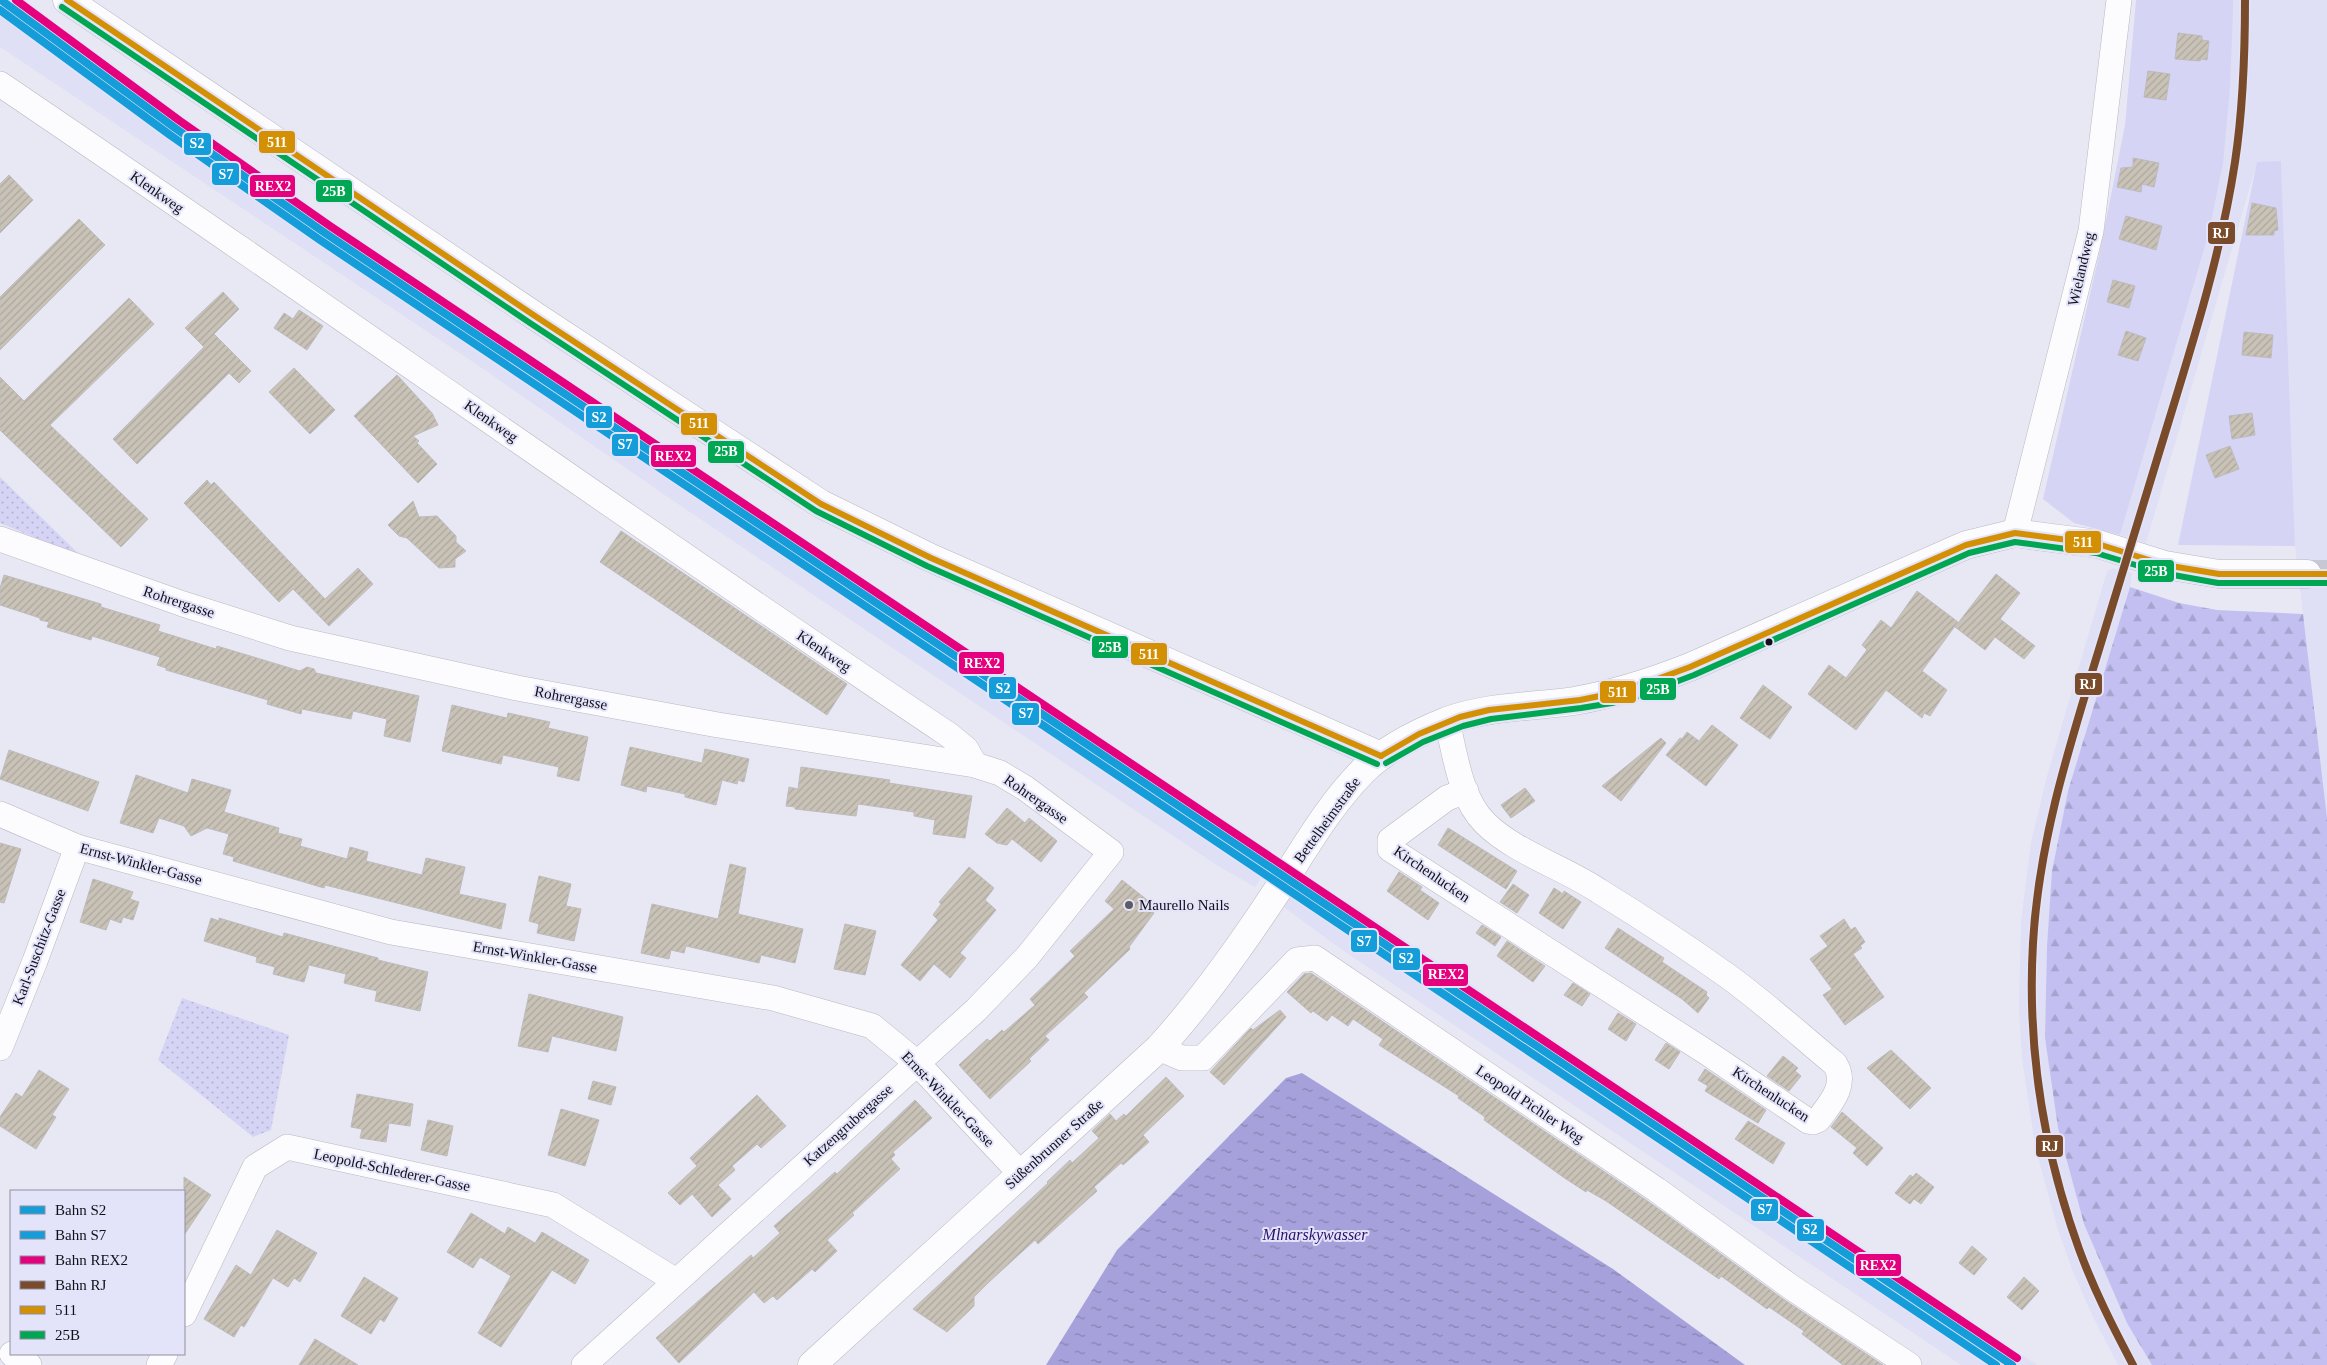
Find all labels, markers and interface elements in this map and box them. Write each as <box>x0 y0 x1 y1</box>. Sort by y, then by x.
line badge: 511 <box>258 130 296 154</box>
line badge: S2 <box>183 132 212 156</box>
text: 511 <box>267 135 287 150</box>
text: S2 <box>190 136 204 151</box>
line badge: S7 <box>211 162 240 186</box>
text: S7 <box>219 167 233 182</box>
street label: Klenkweg <box>127 168 187 217</box>
line badge: REX2 <box>249 174 296 198</box>
text: REX2 <box>255 179 291 194</box>
line badge: 25B <box>315 179 353 203</box>
text: 25B <box>322 184 346 199</box>
line badge: RJ <box>2207 221 2236 245</box>
text: RJ <box>2212 226 2230 241</box>
street label: Wielandweg <box>2065 230 2097 307</box>
street label: Klenkweg <box>461 397 521 446</box>
line badge: S2 <box>585 405 613 429</box>
text: S2 <box>592 410 606 425</box>
line badge: 511 <box>680 412 718 436</box>
text: 511 <box>689 416 709 431</box>
line badge: S7 <box>611 433 639 457</box>
text: S7 <box>618 437 632 452</box>
line badge: 25B <box>707 440 745 464</box>
line badge: REX2 <box>650 444 697 468</box>
text: 25B <box>714 444 738 459</box>
text: REX2 <box>655 449 691 464</box>
line badge: 511 <box>2064 530 2102 554</box>
text: 511 <box>2073 535 2093 550</box>
line badge: 25B <box>2137 559 2175 583</box>
text: 25B <box>2144 564 2168 579</box>
street label: Rohrergasse <box>141 583 217 621</box>
street label: Klenkweg <box>794 627 854 675</box>
line badge: 25B <box>1091 635 1129 659</box>
unlabelled marker <box>1764 637 1774 647</box>
text: 25B <box>1098 640 1122 655</box>
line badge: 511 <box>1130 642 1168 666</box>
text: 511 <box>1139 647 1159 662</box>
line badge: REX2 <box>958 651 1005 675</box>
text: REX2 <box>964 656 1000 671</box>
line badge: RJ <box>2074 672 2103 696</box>
line badge: S2 <box>988 676 1017 700</box>
line badge: 25B <box>1639 677 1677 701</box>
text: RJ <box>2079 677 2097 692</box>
line badge: 511 <box>1599 680 1637 704</box>
text: S2 <box>996 681 1010 696</box>
text: 25B <box>1646 682 1670 697</box>
street label: Rohrergasse <box>533 683 609 713</box>
text: 511 <box>1608 685 1628 700</box>
line badge: S7 <box>1011 702 1040 726</box>
text: S7 <box>1019 706 1033 721</box>
street label: Rohrergasse <box>1001 771 1071 827</box>
street label: Bettelheimstraße <box>1291 774 1364 866</box>
street label: Ernst-Winkler-Gasse <box>78 840 204 888</box>
street label: Kirchenlucken <box>1391 843 1473 906</box>
street label: Karl-Suschitz-Gasse <box>9 886 69 1007</box>
place label: Maurello Nails <box>1139 897 1230 913</box>
marker: Maurello Nails <box>1123 899 1135 911</box>
line badge: S7 <box>1350 929 1378 953</box>
text: S7 <box>1357 934 1371 949</box>
street label: Ernst-Winkler-Gasse <box>472 938 599 976</box>
line badge: S2 <box>1392 947 1421 971</box>
text: S2 <box>1399 951 1413 966</box>
line badge: REX2 <box>1422 963 1469 987</box>
text: REX2 <box>1428 967 1464 982</box>
street label: Ernst-Winkler-Gasse <box>899 1048 998 1150</box>
street label: Leopold Pichler Weg <box>1473 1062 1587 1146</box>
street label: Kirchenlucken <box>1730 1063 1813 1125</box>
street label: Katzengrubergasse <box>800 1081 896 1169</box>
street label: Süßenbrunner Straße <box>1002 1096 1107 1192</box>
line badge: RJ <box>2035 1134 2064 1158</box>
text: RJ <box>2041 1139 2059 1154</box>
street label: Leopold-Schlederer-Gasse <box>312 1146 472 1194</box>
legend <box>10 1190 185 1355</box>
line badge: S7 <box>1750 1198 1779 1222</box>
text: Bahn S2 <box>55 1202 106 1218</box>
text: S7 <box>1758 1202 1772 1217</box>
line badge: S2 <box>1796 1218 1825 1242</box>
text: S2 <box>1803 1222 1817 1237</box>
water label: Mlnarskywasser <box>1262 1226 1368 1244</box>
text: Bahn S7 <box>55 1227 107 1243</box>
text: Bahn REX2 <box>55 1252 128 1268</box>
line badge: REX2 <box>1855 1253 1902 1277</box>
text: REX2 <box>1860 1258 1896 1273</box>
text: Bahn RJ <box>55 1277 106 1293</box>
text: 511 <box>55 1302 77 1318</box>
text: 25B <box>55 1327 80 1343</box>

